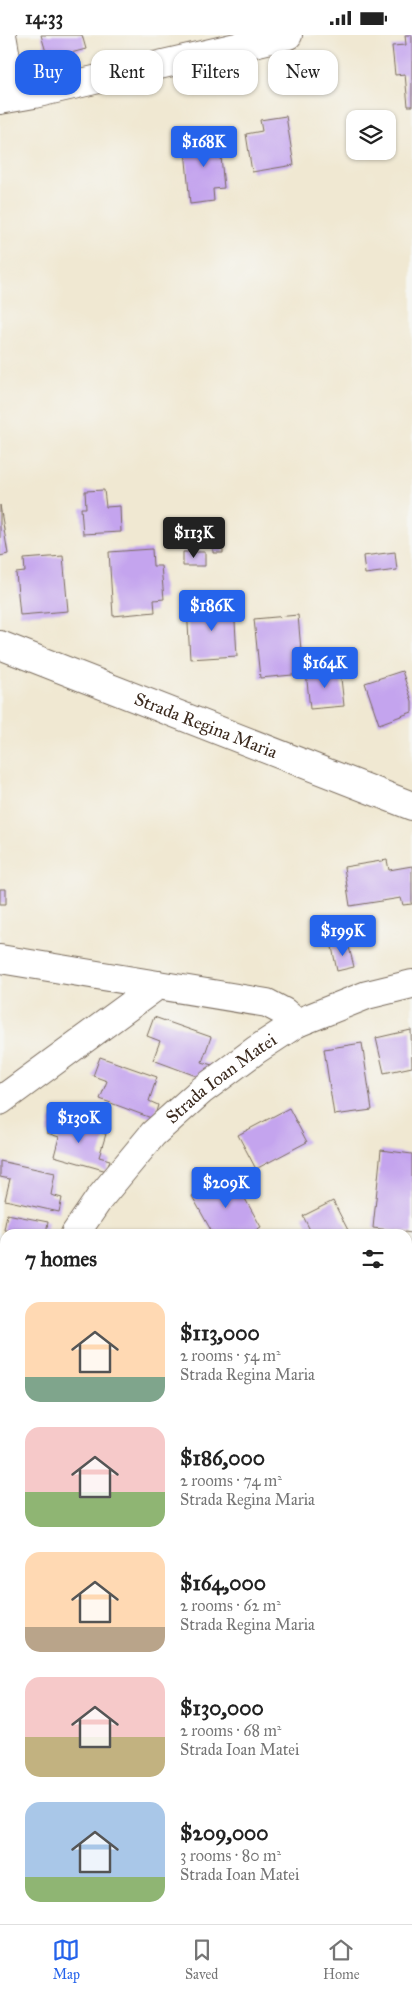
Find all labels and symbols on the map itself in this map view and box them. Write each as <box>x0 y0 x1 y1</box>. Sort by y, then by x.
pin: $168K <box>169 125 239 168</box>
pin: $113K <box>159 517 229 559</box>
pin: $186K <box>177 589 247 632</box>
pin: $164K <box>290 647 360 689</box>
street label: Strada Regina Maria <box>131 688 281 763</box>
pin: $199K <box>308 915 378 957</box>
street label: Strada Ioan Matei <box>161 1029 281 1128</box>
pin: $130K <box>44 1101 114 1144</box>
pin: $209K <box>191 1167 261 1209</box>

